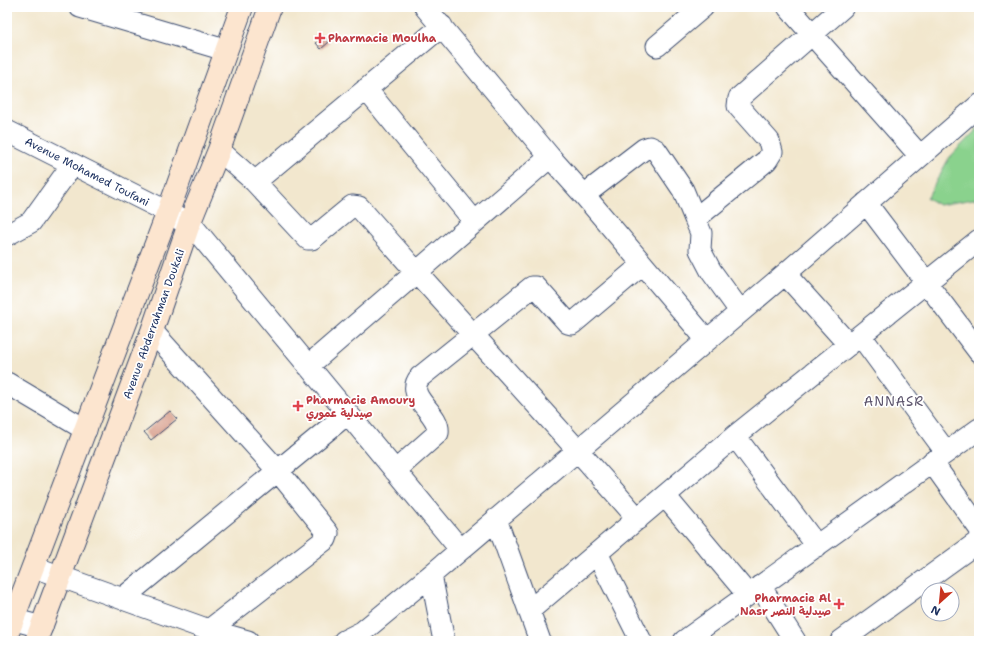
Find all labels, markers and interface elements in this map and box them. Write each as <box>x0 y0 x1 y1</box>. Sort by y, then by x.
place label: Pharmacie Moulha <box>328 31 437 46</box>
marker: Pharmacie Moulha <box>315 33 325 43</box>
street label: Avenue Mohamed Toufani <box>22 134 152 210</box>
street label: Avenue Abderrahman Doukali <box>120 247 188 401</box>
place label: Pharmacie Amoury صيدلية عموري <box>306 393 416 422</box>
district label: ANNASR <box>864 393 924 410</box>
marker: Pharmacie Amoury صيدلية عموري <box>293 401 303 411</box>
north arrow <box>920 582 960 622</box>
place label: Pharmacie Al Nasr صيدلية النصر <box>740 591 831 619</box>
marker: Pharmacie Al Nasr صيدلية النصر <box>834 599 844 609</box>
text: N <box>928 602 943 619</box>

